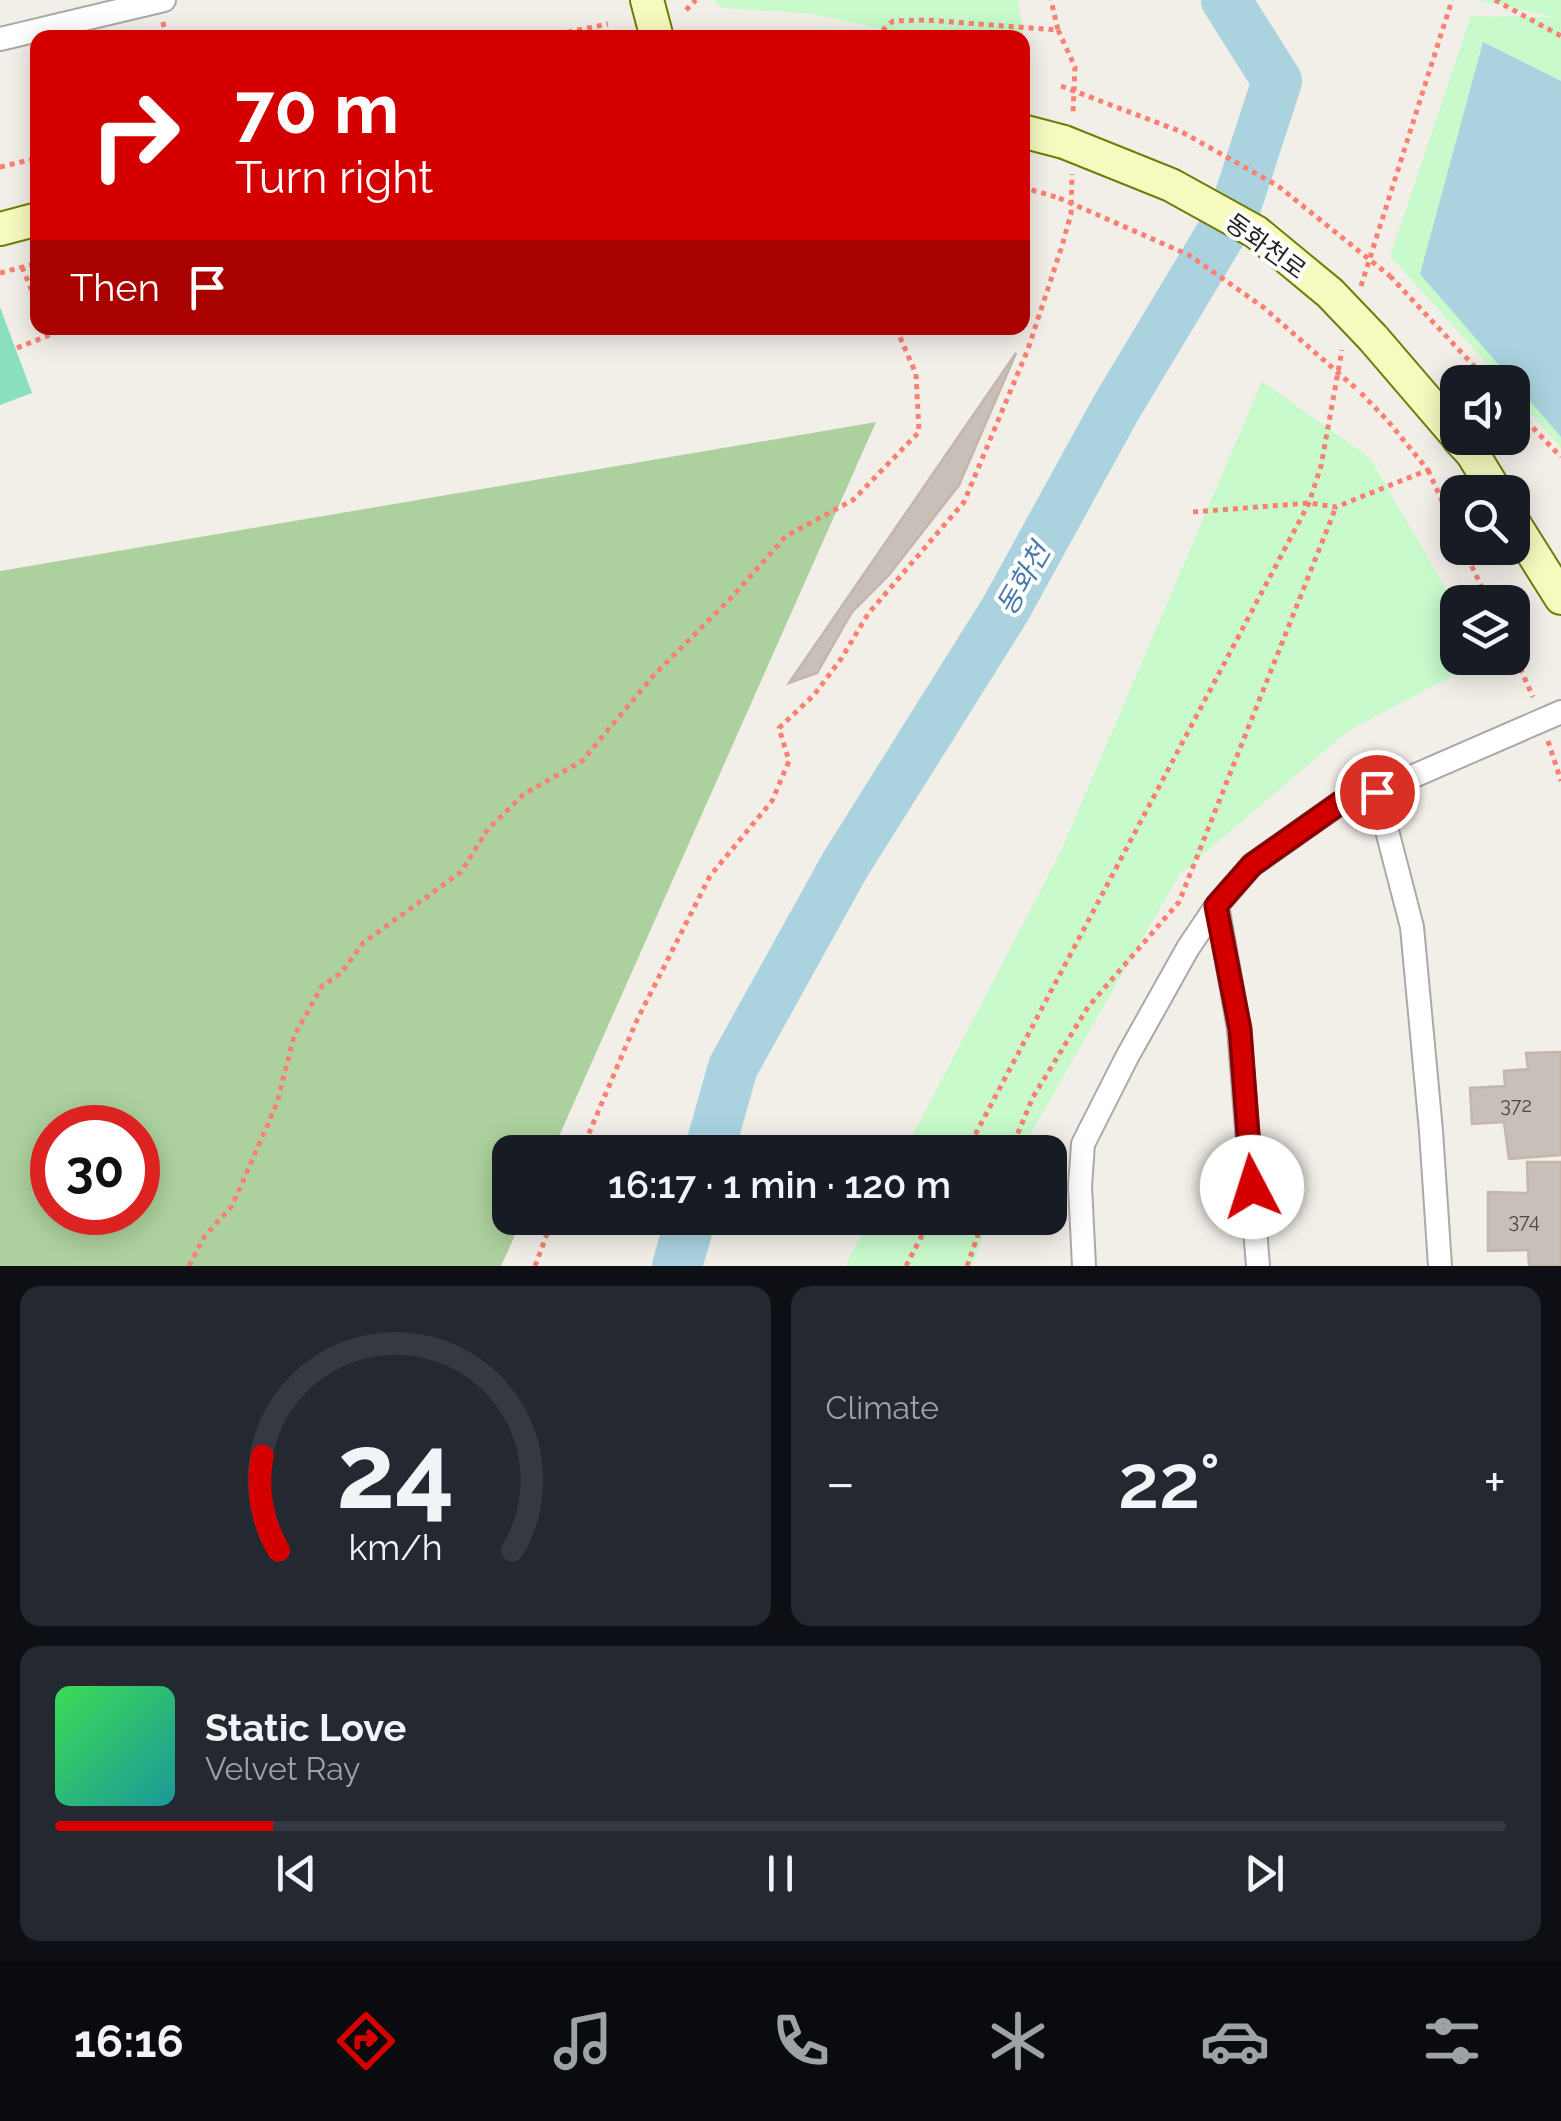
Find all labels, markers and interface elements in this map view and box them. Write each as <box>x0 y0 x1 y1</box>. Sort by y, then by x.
text: 70 m <box>235 67 399 149</box>
icon: right <box>70 70 200 200</box>
text: Turn right <box>235 151 433 204</box>
street label: 동화천로 <box>1220 207 1312 285</box>
icon: arrive <box>180 260 235 315</box>
text: Then <box>70 265 160 310</box>
map controls <box>1440 365 1530 675</box>
button: sound <box>1440 365 1530 455</box>
button: search <box>1440 475 1530 565</box>
water label: 동화천 <box>990 535 1059 621</box>
button: layers <box>1440 585 1530 675</box>
pin <box>1335 750 1420 835</box>
icon: arrive <box>1350 765 1405 820</box>
house number: 372 <box>1500 1093 1532 1117</box>
speed limit sign: 30 <box>30 1105 160 1235</box>
position arrow <box>1200 1135 1304 1239</box>
text: 16:17 · 1 min · 120 m <box>608 1162 951 1207</box>
house number: 374 <box>1508 1209 1540 1233</box>
text: Climate <box>826 1389 939 1426</box>
text: 24 <box>336 1410 454 1532</box>
text: 22° <box>1118 1437 1220 1526</box>
text: − <box>826 1450 855 1515</box>
text: + <box>1483 1450 1506 1515</box>
text: km/h <box>348 1526 442 1568</box>
text: Static Love <box>205 1705 406 1750</box>
text: Velvet Ray <box>205 1750 360 1787</box>
icon: previous <box>269 1846 324 1901</box>
icon: pause <box>753 1846 808 1901</box>
icon: next <box>1237 1846 1292 1901</box>
icon: directions <box>331 2006 401 2076</box>
icon: music <box>548 2006 618 2076</box>
icon: phone <box>766 2006 836 2076</box>
icon: climate <box>983 2006 1053 2076</box>
icon: car <box>1200 2006 1270 2076</box>
icon: filters <box>1417 2006 1487 2076</box>
text: 16:16 <box>74 2015 184 2068</box>

